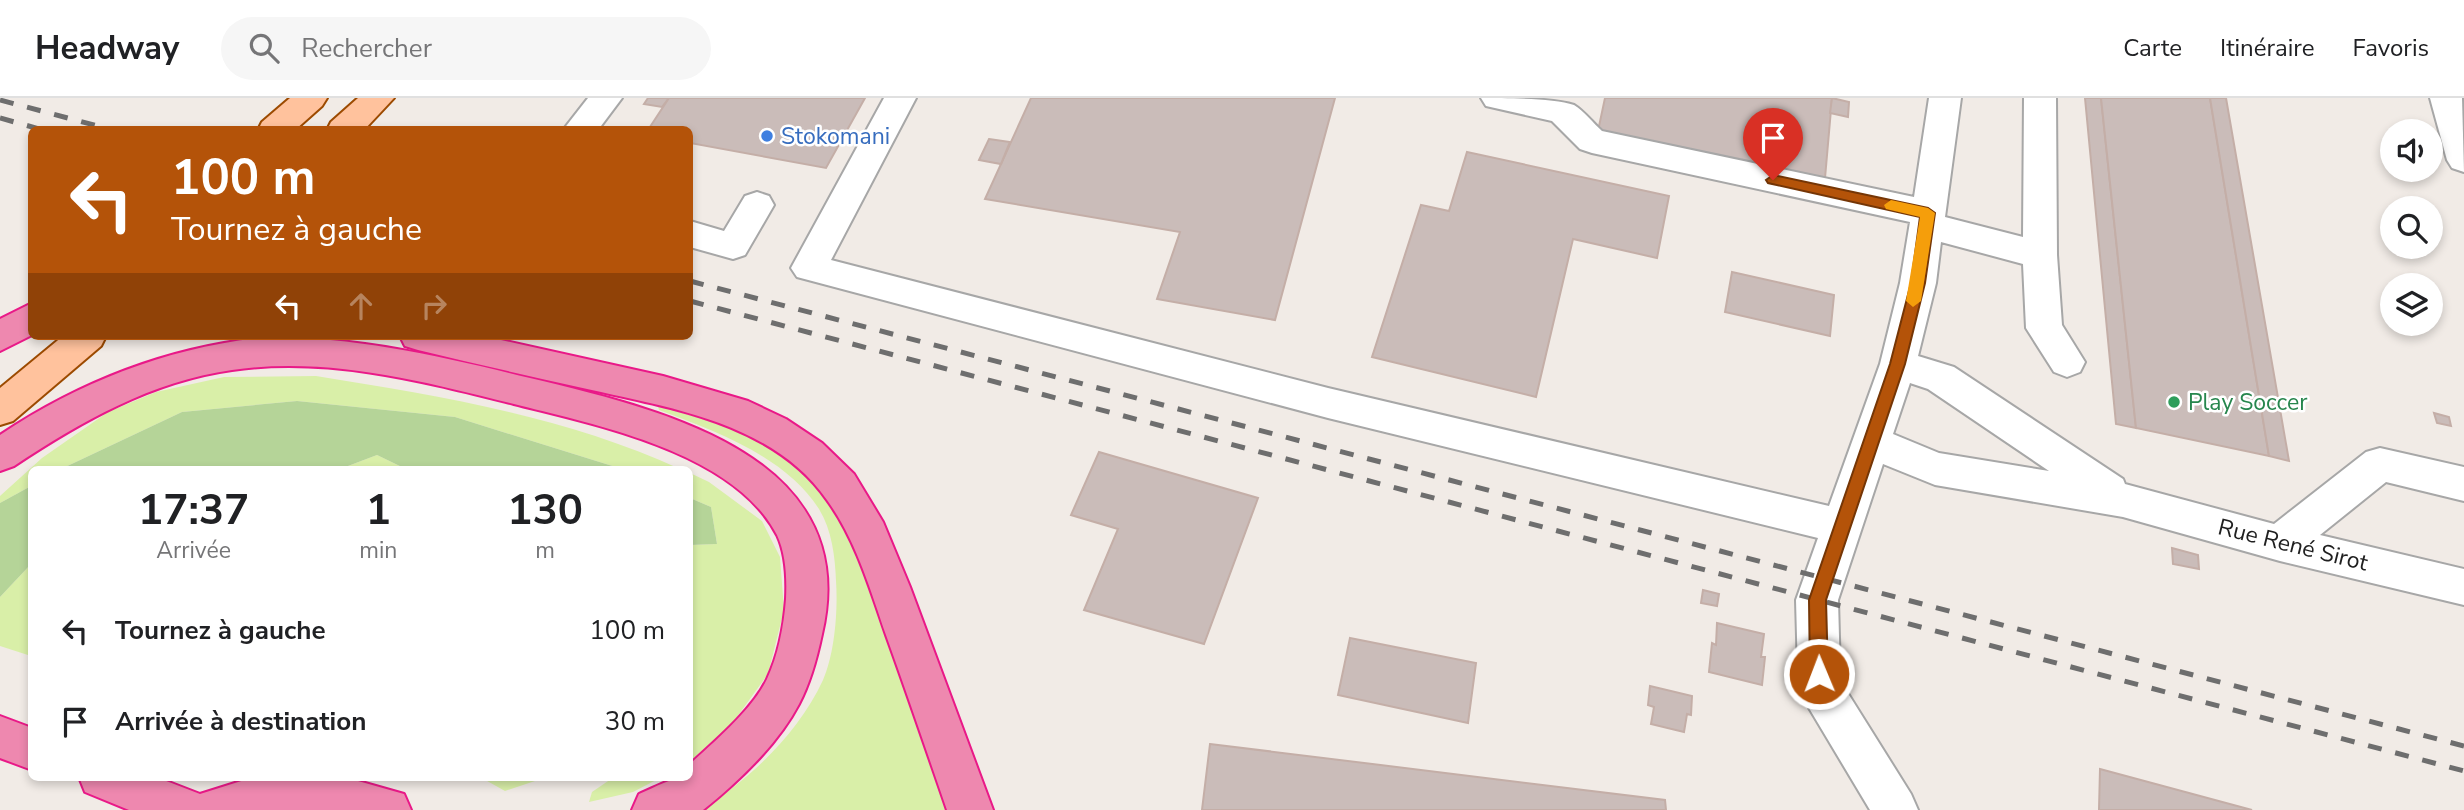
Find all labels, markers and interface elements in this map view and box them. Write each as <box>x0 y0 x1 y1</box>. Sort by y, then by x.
search box <box>221 17 711 80</box>
text: Headway <box>35 26 179 71</box>
icon: search <box>245 29 283 67</box>
text: Rechercher <box>301 31 432 66</box>
text: Carte <box>2123 32 2182 64</box>
text: Itinéraire <box>2220 32 2314 64</box>
text: Favoris <box>2352 32 2429 64</box>
pin <box>1743 108 1803 180</box>
icon: arrive <box>1754 119 1792 157</box>
map controls <box>2380 119 2443 336</box>
button: sound <box>2380 119 2443 182</box>
place label: Stokomani <box>781 121 890 152</box>
marker: Stokomani <box>759 128 775 144</box>
text: 100 m <box>171 144 315 211</box>
icon: left <box>56 154 147 245</box>
button: search <box>2380 196 2443 259</box>
text: Tournez à gauche <box>171 208 422 251</box>
button: layers <box>2380 273 2443 336</box>
icon: left <box>269 287 307 325</box>
icon: ahead <box>342 287 380 325</box>
icon: right <box>415 287 453 325</box>
place label: Play Soccer <box>2188 387 2308 418</box>
marker: Play Soccer <box>2166 394 2182 410</box>
text: 17:37 <box>138 482 249 539</box>
text: 1 <box>366 482 391 539</box>
text: 130 <box>507 482 583 539</box>
street label: Rue René Sirot <box>2215 511 2372 579</box>
text: Arrivée <box>156 535 231 566</box>
text: min <box>359 535 397 566</box>
text: m <box>535 535 555 566</box>
icon: left <box>56 612 94 650</box>
text: Tournez à gauche <box>115 613 326 648</box>
text: 100 m <box>589 613 665 648</box>
position arrow <box>1782 637 1856 711</box>
icon: arrive <box>56 703 94 741</box>
text: Arrivée à destination <box>115 704 366 739</box>
text: 30 m <box>605 704 665 739</box>

